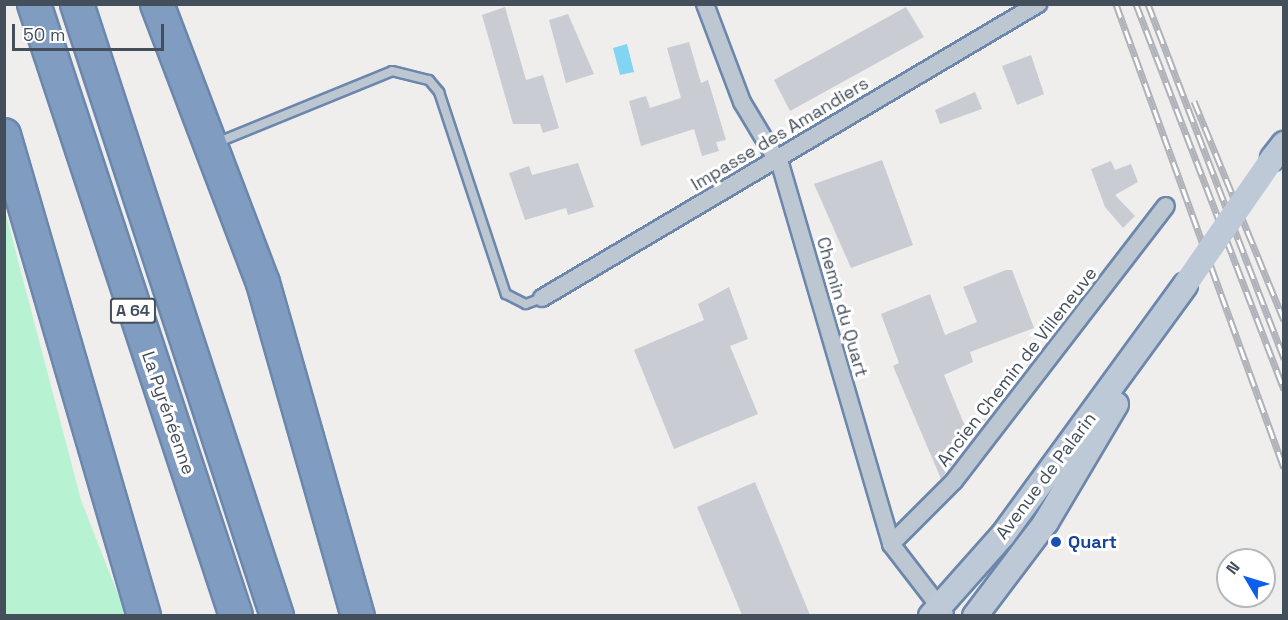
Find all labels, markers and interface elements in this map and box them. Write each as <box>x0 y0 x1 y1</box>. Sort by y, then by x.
scale bar <box>15 12 166 50</box>
text: 50 m <box>23 23 65 46</box>
street label: Impasse des Amandiers <box>687 72 873 196</box>
street label: Chemin du Quart <box>812 235 872 379</box>
street label: Ancien Chemin de Villeneuve <box>932 263 1102 471</box>
road number: A 64 <box>109 298 157 324</box>
street label: La Pyrénéenne <box>137 349 199 477</box>
street label: Avenue de Palarin <box>991 408 1101 544</box>
place label: Quart <box>1068 531 1117 553</box>
marker: Quart <box>1049 535 1063 549</box>
north arrow <box>1216 548 1276 608</box>
text: N <box>1221 557 1245 579</box>

